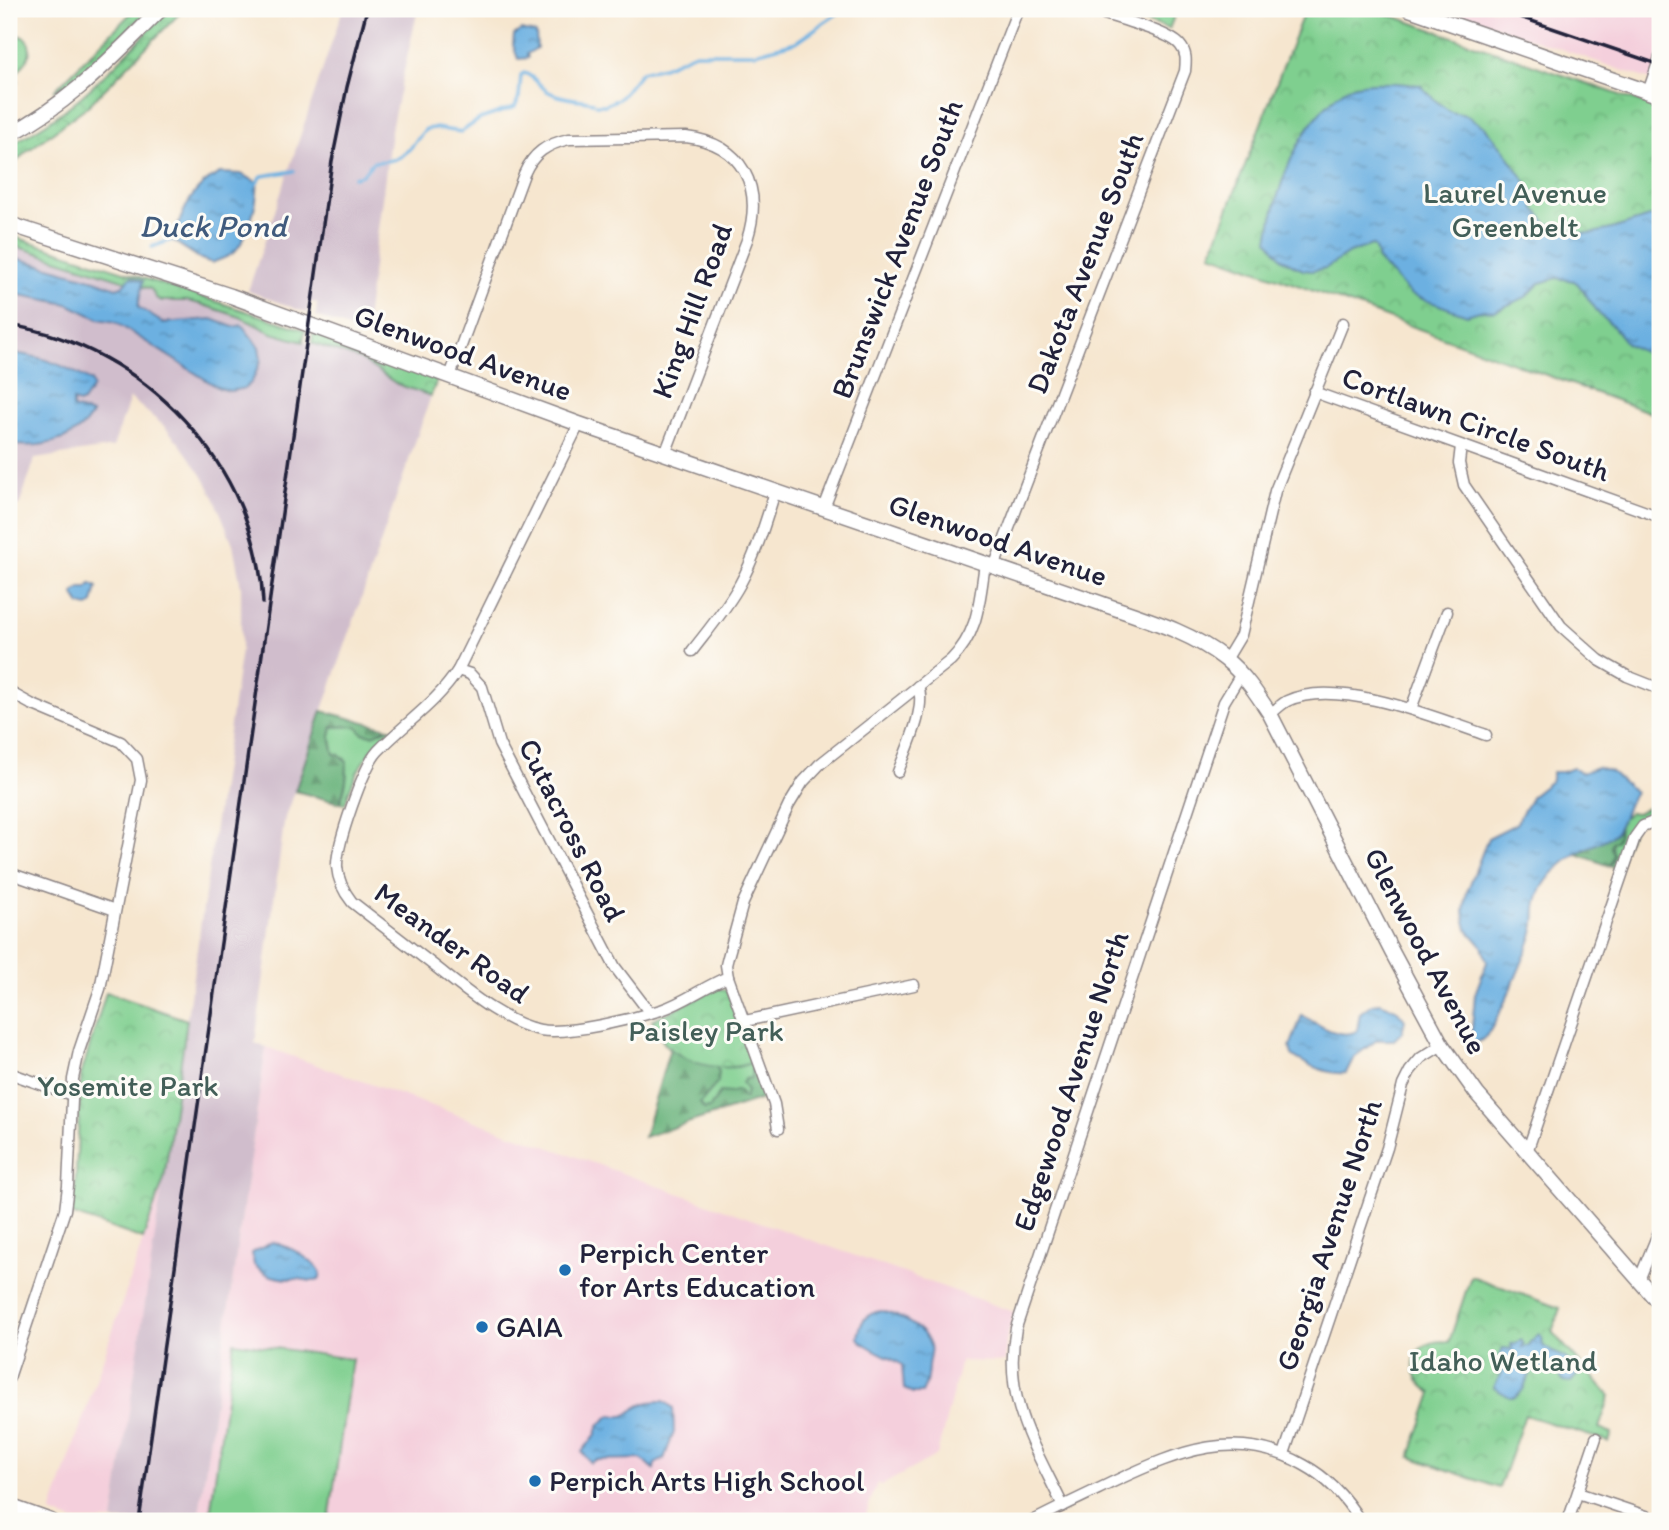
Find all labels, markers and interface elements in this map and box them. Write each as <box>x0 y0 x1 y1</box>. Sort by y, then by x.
street label: Brunswick Avenue South <box>822 94 971 404</box>
street label: Dakota Avenue South <box>1018 127 1151 399</box>
park label: Laurel Avenue Greenbelt <box>1423 174 1607 245</box>
water label: Duck Pond <box>139 207 289 245</box>
street label: King Hill Road <box>643 218 740 403</box>
street label: Glenwood Avenue <box>349 296 577 409</box>
street label: Cortlawn Circle South <box>1337 358 1615 489</box>
street label: Glenwood Avenue <box>884 485 1112 594</box>
street label: Cutacross Road <box>510 732 634 927</box>
street label: Glenwood Avenue <box>1356 841 1497 1061</box>
street label: Meander Road <box>367 874 538 1012</box>
street label: Edgewood Avenue North <box>1004 926 1137 1236</box>
park label: Paisley Park <box>628 1012 784 1049</box>
park label: Yosemite Park <box>37 1067 219 1104</box>
street label: Georgia Avenue North <box>1267 1094 1390 1375</box>
place label: Perpich Center for Arts Education <box>579 1234 815 1305</box>
marker: Perpich Center for Arts Education <box>557 1262 573 1278</box>
place label: GAIA <box>496 1308 563 1345</box>
marker: GAIA <box>474 1319 490 1335</box>
park label: Idaho Wetland <box>1409 1342 1597 1379</box>
place label: Perpich Arts High School <box>549 1462 865 1499</box>
marker: Perpich Arts High School <box>527 1473 543 1489</box>

